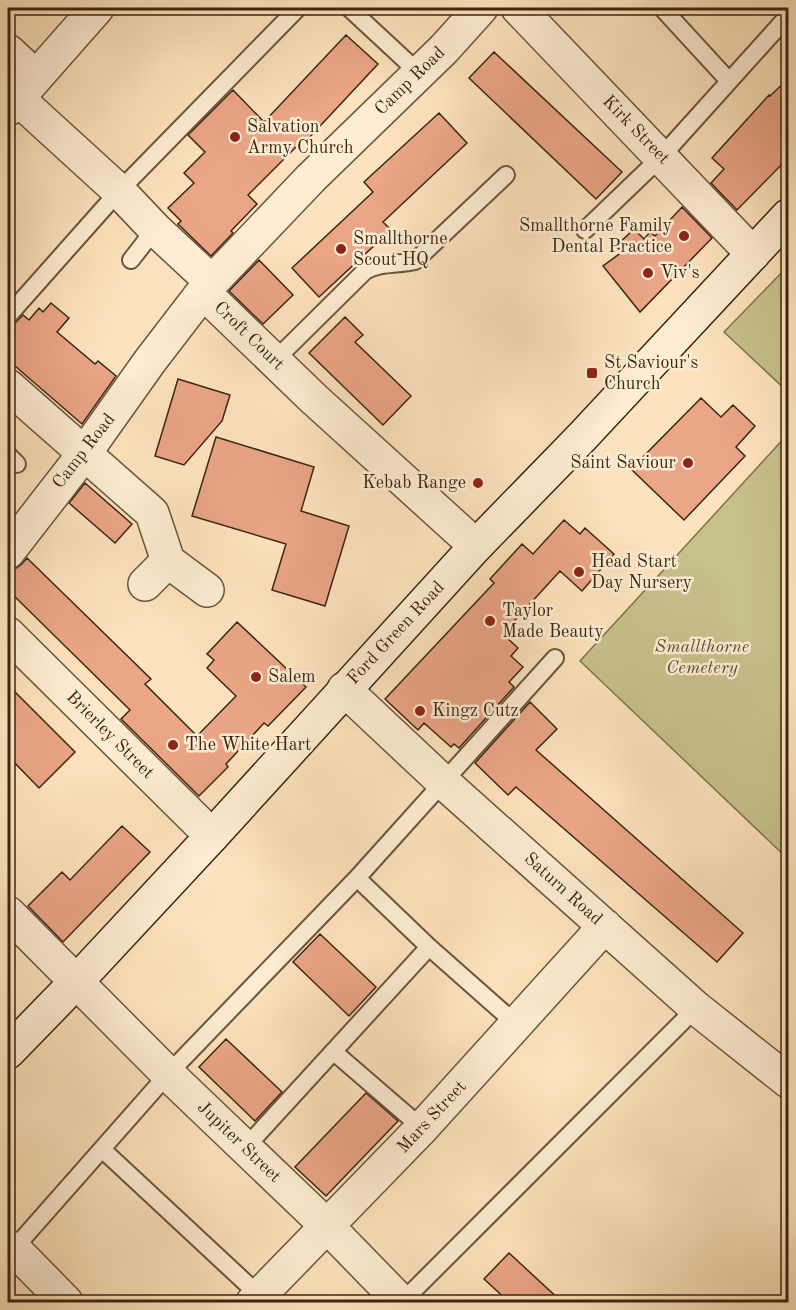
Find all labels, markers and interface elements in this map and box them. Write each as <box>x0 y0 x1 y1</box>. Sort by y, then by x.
street label: Camp Road <box>371 43 449 119</box>
street label: Kirk Street <box>599 92 673 168</box>
place label: Salvation Army Church <box>247 118 354 157</box>
marker: Salvation Army Church <box>228 130 242 144</box>
place label: Smallthorne Family Dental Practice <box>519 217 672 256</box>
marker: Smallthorne Family Dental Practice <box>677 229 691 243</box>
place label: Smallthorne Scout HQ <box>353 230 447 269</box>
marker: Smallthorne Scout HQ <box>334 242 348 256</box>
place label: Viv's <box>660 264 700 282</box>
marker: Viv's <box>641 266 655 280</box>
street label: Croft Court <box>210 298 288 374</box>
place label: St Saviour's Church <box>604 354 699 393</box>
marker: St Saviour's Church <box>585 366 599 380</box>
street label: Camp Road <box>49 410 119 492</box>
place label: Saint Saviour <box>570 454 677 472</box>
marker: Saint Saviour <box>681 456 695 470</box>
place label: Kebab Range <box>362 474 466 492</box>
marker: Kebab Range <box>471 476 485 490</box>
place label: Head Start Day Nursery <box>591 553 693 592</box>
marker: Head Start Day Nursery <box>572 565 586 579</box>
street label: Ford Green Road <box>344 578 448 688</box>
place label: Taylor Made Beauty <box>502 602 604 641</box>
marker: Taylor Made Beauty <box>483 614 497 628</box>
park label: Smallthorne Cemetery <box>655 638 749 677</box>
place label: Salem <box>268 668 315 686</box>
marker: Salem <box>249 670 263 684</box>
street label: Brierley Street <box>63 688 157 782</box>
place label: Kingz Cutz <box>432 702 519 720</box>
marker: Kingz Cutz <box>413 704 427 718</box>
place label: The White Hart <box>185 736 311 754</box>
marker: The White Hart <box>166 738 180 752</box>
street label: Saturn Road <box>520 849 606 929</box>
street label: Mars Street <box>394 1077 470 1157</box>
street label: Jupiter Street <box>194 1098 284 1186</box>

